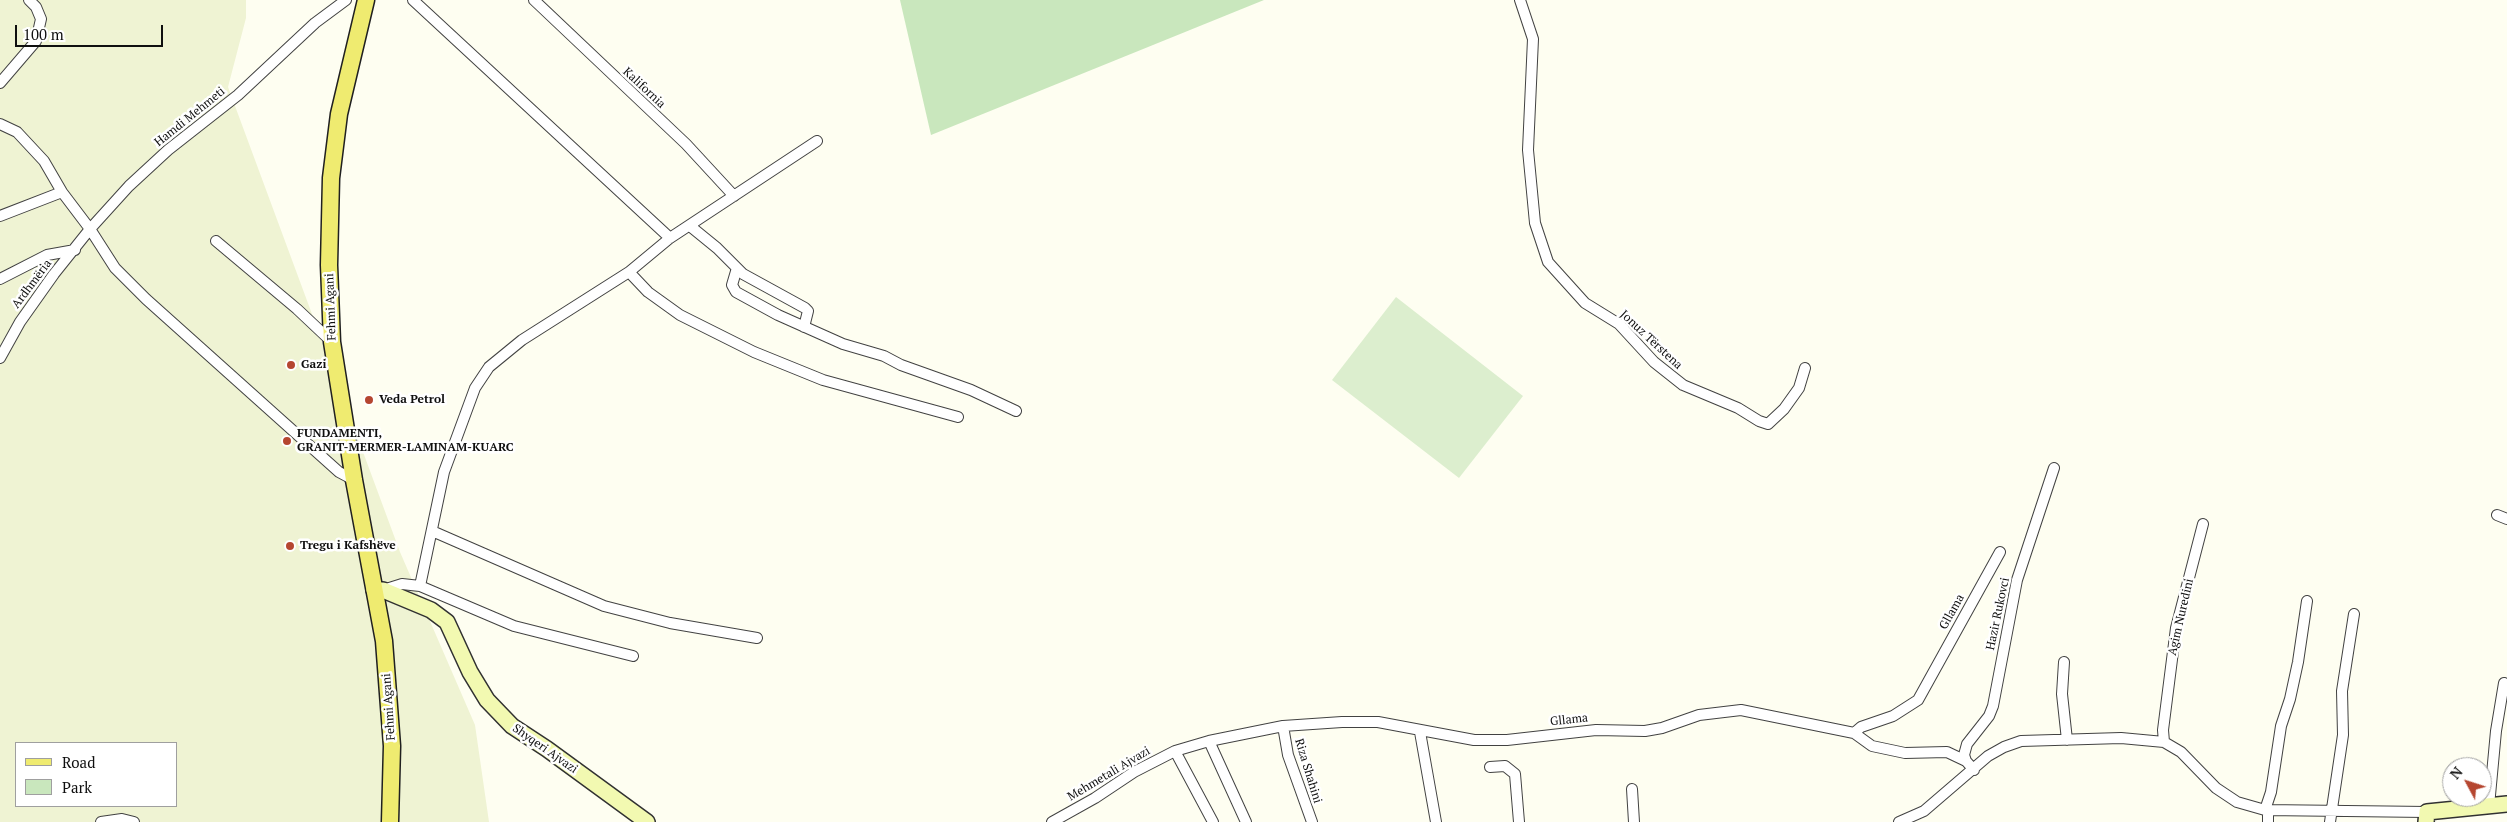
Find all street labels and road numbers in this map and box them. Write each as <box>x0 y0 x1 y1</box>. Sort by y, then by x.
street label: Kalifornia <box>620 65 668 111</box>
street label: Hamdi Mehmeti <box>152 84 228 150</box>
street label: Ardhmëria <box>9 257 55 311</box>
street label: Fehmi Agani <box>323 273 339 341</box>
street label: Jonuz Tërstena <box>1617 308 1685 372</box>
street label: Hazir Rukovci <box>1983 576 2013 652</box>
street label: Agim Nuredini <box>2165 577 2197 657</box>
street label: Gllama <box>1937 592 1967 632</box>
street label: Fehmi Agani <box>379 673 399 741</box>
street label: Gllama <box>1549 711 1589 729</box>
street label: Shyqeri Ajvazi <box>510 721 580 777</box>
street label: Riza Shahini <box>1291 737 1325 805</box>
street label: Mehmetali Ajvazi <box>1065 744 1153 804</box>

